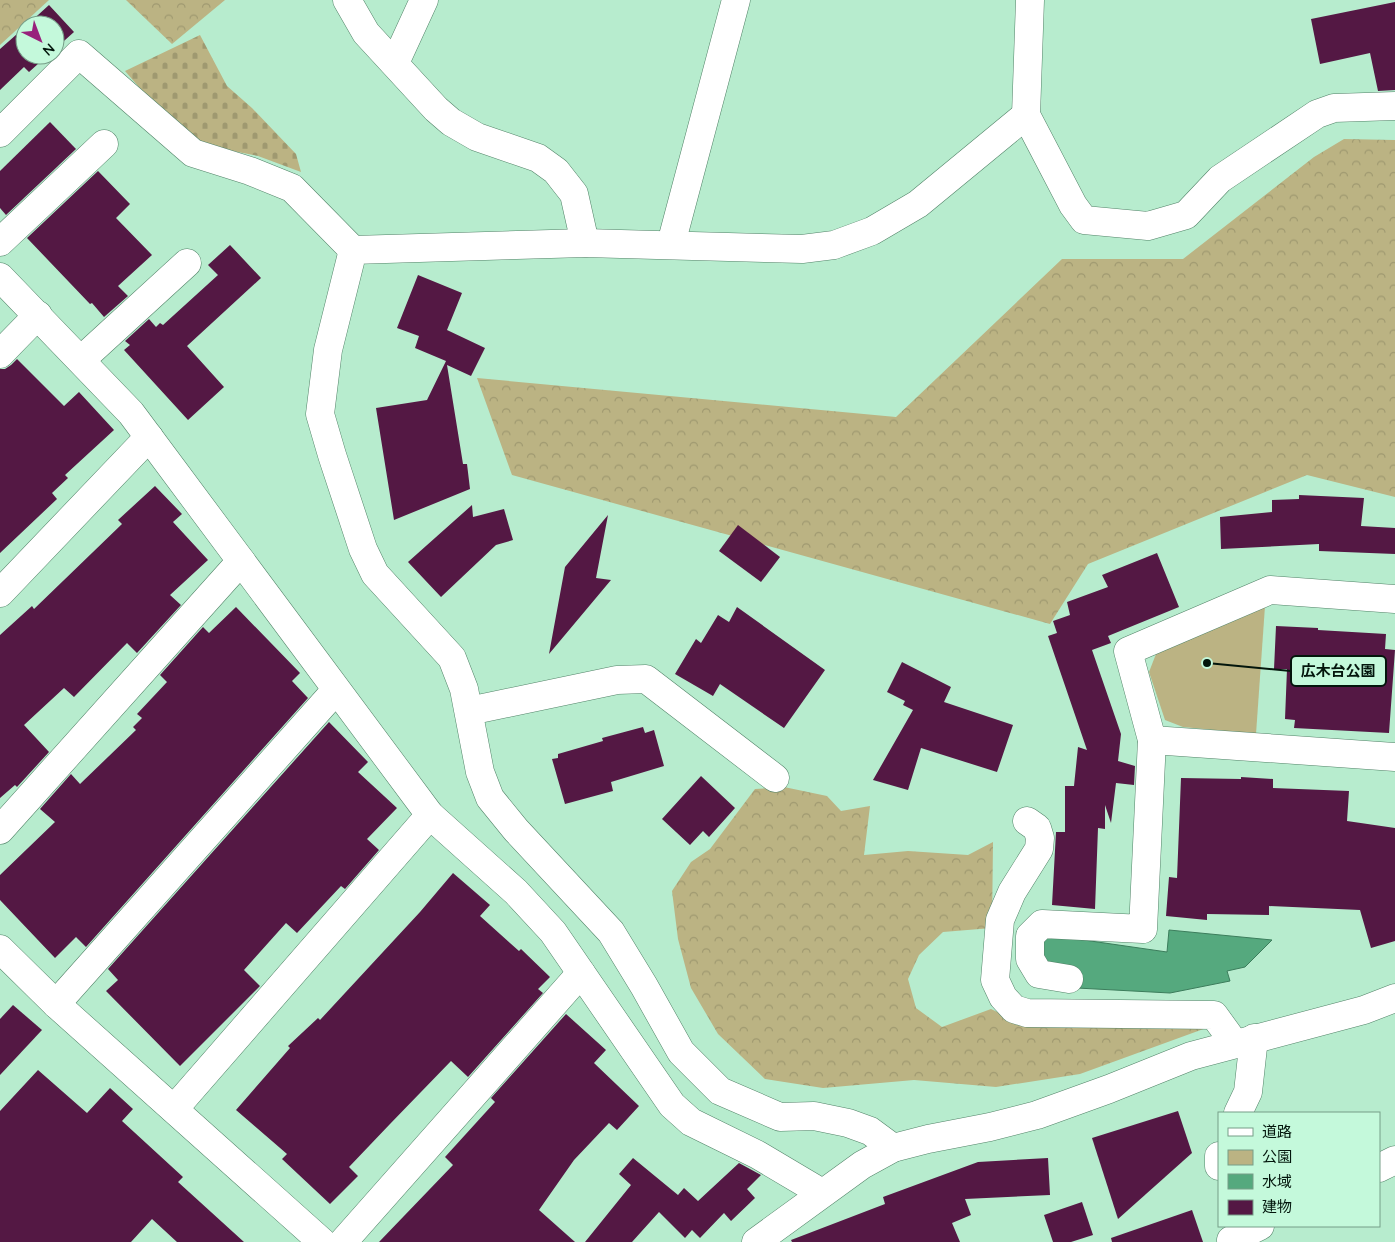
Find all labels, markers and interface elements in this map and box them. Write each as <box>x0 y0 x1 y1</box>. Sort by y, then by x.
north arrow <box>15 15 65 65</box>
text: N <box>39 40 59 60</box>
callout: 広木台公園 <box>1291 656 1386 686</box>
text: 広木台公園 <box>1300 661 1376 680</box>
legend <box>1218 1112 1380 1227</box>
text: 道路 <box>1262 1122 1292 1141</box>
text: 公園 <box>1262 1147 1292 1166</box>
text: 水域 <box>1262 1172 1292 1191</box>
text: 建物 <box>1262 1197 1292 1216</box>

